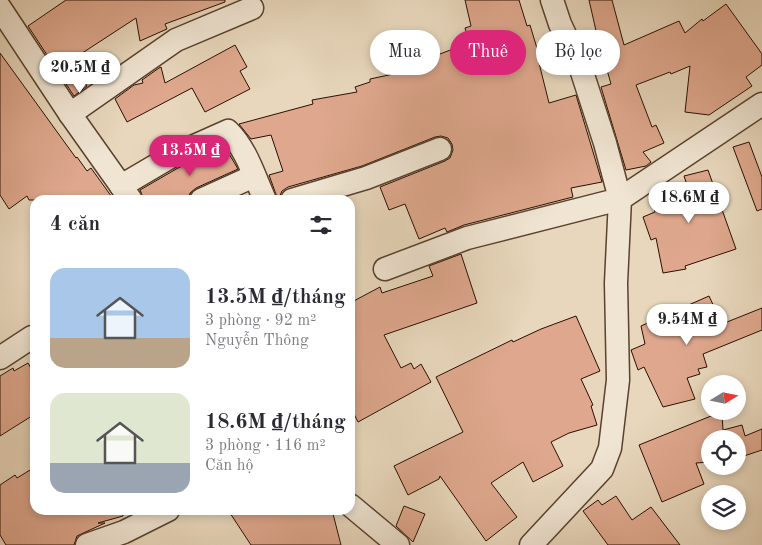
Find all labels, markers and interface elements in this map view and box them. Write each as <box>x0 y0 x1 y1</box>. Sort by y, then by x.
chip: Mua <box>370 30 440 75</box>
chip: Thuê <box>450 30 526 75</box>
chip: Bộ lọc <box>536 30 620 75</box>
pin: 20.5M ₫ <box>34 52 126 94</box>
text: 20.5M ₫ <box>50 60 110 76</box>
pin: 13.5M ₫ <box>144 134 236 177</box>
text: 13.5M ₫ <box>160 143 220 159</box>
pin: 18.6M ₫ <box>643 182 735 224</box>
text: 18.6M ₫ <box>659 190 719 206</box>
icon: filters <box>307 211 335 239</box>
text: 4 căn <box>50 214 100 235</box>
text: 13.5M ₫/tháng <box>205 287 346 308</box>
icon: home <box>90 288 150 348</box>
pin: 9.54M ₫ <box>641 304 733 346</box>
text: 9.54M ₫ <box>657 312 717 328</box>
text: 3 phòng · 92 m² <box>205 313 316 329</box>
text: Nguyễn Thông <box>205 333 309 349</box>
north arrow <box>701 375 746 420</box>
map controls <box>701 375 746 530</box>
text: 18.6M ₫/tháng <box>205 412 346 433</box>
icon: home <box>90 413 150 473</box>
button: locate <box>701 430 746 475</box>
text: 3 phòng · 116 m² <box>205 438 326 454</box>
text: Căn hộ <box>205 458 253 474</box>
button: layers <box>701 485 746 530</box>

